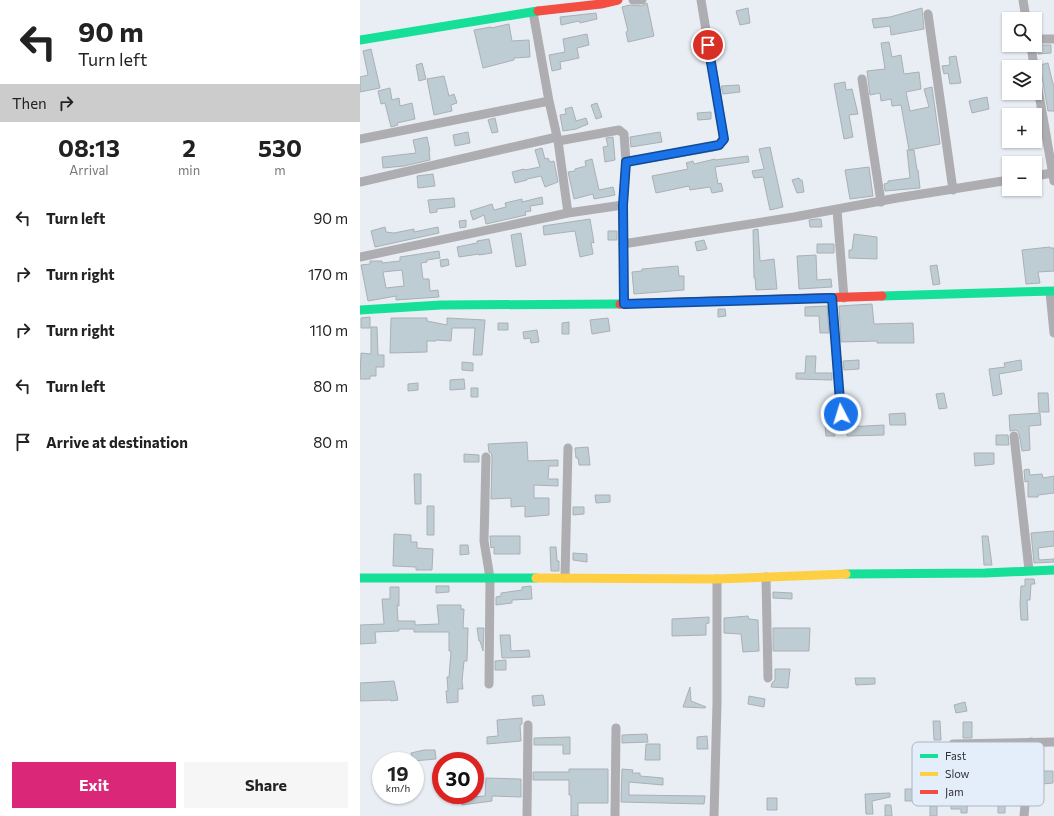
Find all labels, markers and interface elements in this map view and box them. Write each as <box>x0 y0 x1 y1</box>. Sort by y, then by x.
map controls <box>1002 12 1042 196</box>
button: search <box>1002 12 1042 52</box>
text: 90 m <box>78 14 144 48</box>
icon: left <box>12 16 64 68</box>
pin <box>691 28 725 62</box>
icon: arrive <box>697 34 719 56</box>
text: Turn left <box>78 48 147 70</box>
button: layers <box>1002 60 1042 100</box>
icon: right <box>55 92 77 114</box>
text: Then <box>12 94 47 112</box>
button: + <box>1002 108 1042 148</box>
text: 08:13 <box>58 133 120 162</box>
text: 2 <box>182 133 196 162</box>
text: 530 <box>258 133 302 162</box>
button: − <box>1002 156 1042 196</box>
text: Arrival <box>69 162 109 178</box>
text: min <box>178 162 200 178</box>
text: m <box>274 162 286 178</box>
icon: left <box>12 207 34 229</box>
text: Turn left <box>46 209 105 227</box>
text: 90 m <box>313 209 348 227</box>
icon: right <box>12 263 34 285</box>
text: Turn right <box>46 265 115 283</box>
text: 170 m <box>308 265 348 283</box>
icon: right <box>12 319 34 341</box>
text: Turn right <box>46 321 115 339</box>
text: 110 m <box>309 321 348 339</box>
icon: left <box>12 375 34 397</box>
text: Turn left <box>46 377 105 395</box>
text: 80 m <box>313 377 348 395</box>
position arrow <box>820 393 862 435</box>
icon: arrive <box>12 431 34 453</box>
text: Arrive at destination <box>46 433 188 451</box>
text: 80 m <box>313 433 348 451</box>
legend <box>912 742 1044 806</box>
text: Fast <box>945 749 967 762</box>
speed limit sign: 30 <box>432 752 484 804</box>
text: 19 <box>387 761 409 785</box>
button: Exit <box>12 762 176 808</box>
button: Share <box>184 762 348 808</box>
text: Slow <box>945 767 970 780</box>
text: km/h <box>386 782 410 794</box>
text: Jam <box>945 785 964 799</box>

